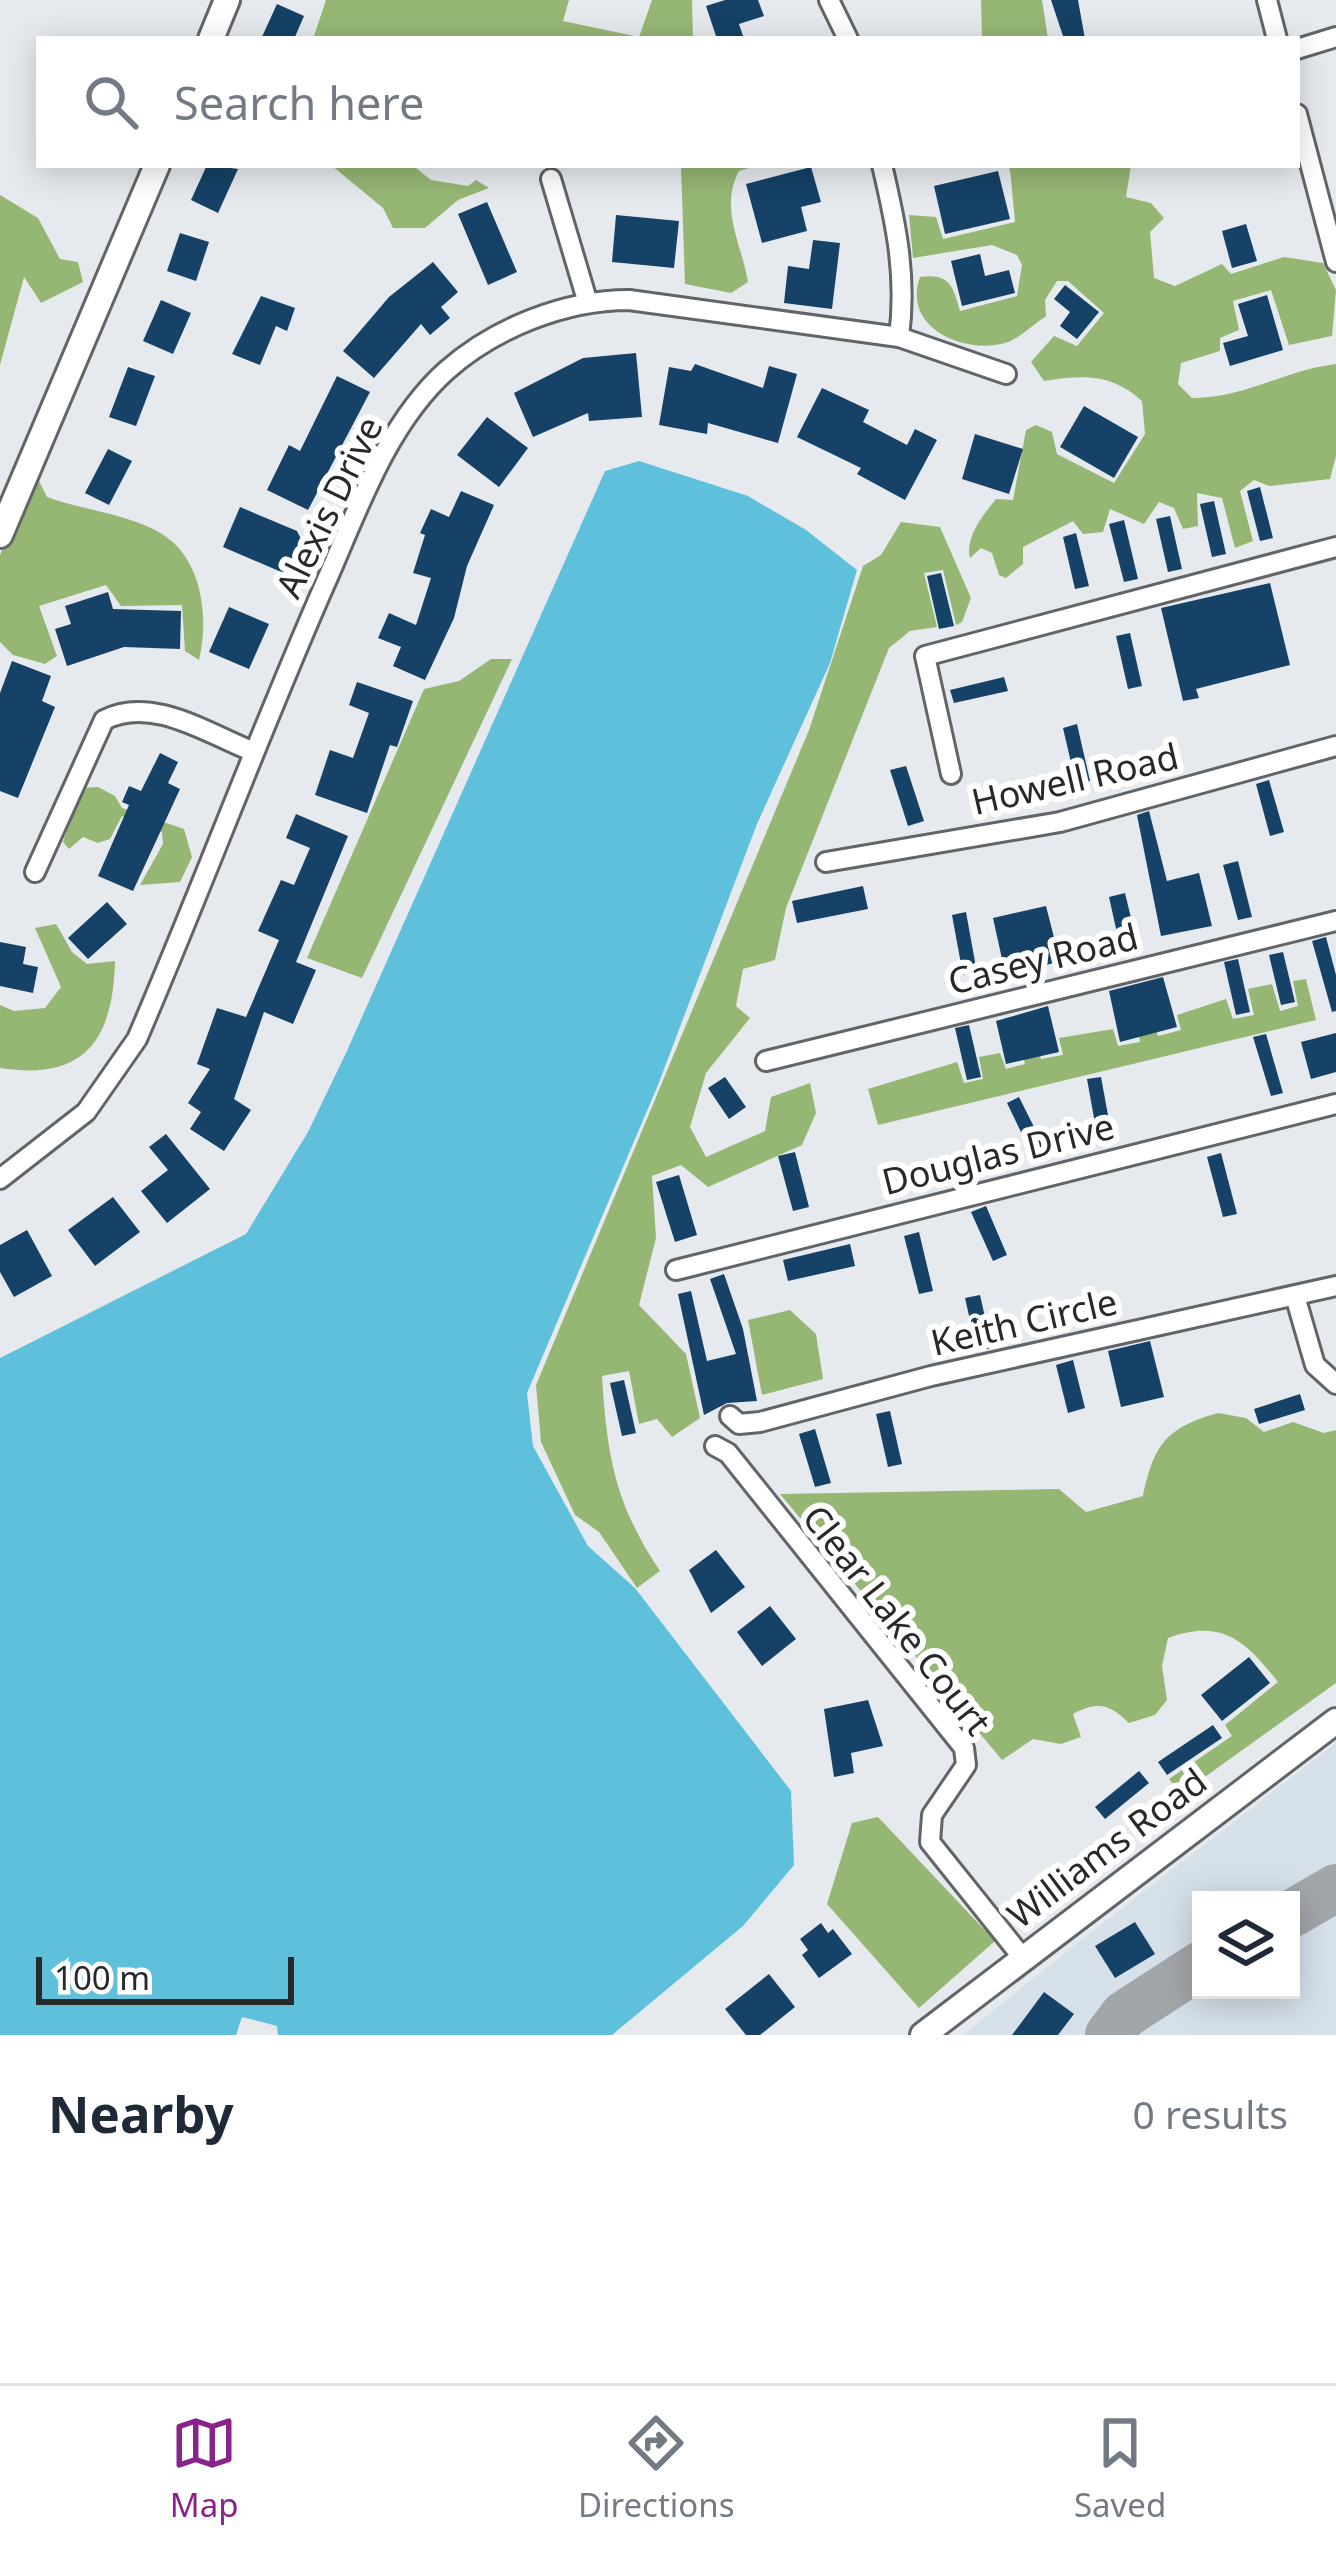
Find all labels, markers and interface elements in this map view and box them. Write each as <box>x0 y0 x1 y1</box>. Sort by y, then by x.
search box <box>36 36 1300 168</box>
icon: search <box>78 69 144 135</box>
text: Search here <box>174 72 424 133</box>
street label: Alexis Drive <box>264 408 393 606</box>
street label: Howell Road <box>967 731 1183 826</box>
street label: Casey Road <box>943 911 1143 1006</box>
street label: Douglas Drive <box>877 1101 1119 1206</box>
street label: Keith Circle <box>926 1276 1122 1367</box>
street label: Clear Lake Court <box>792 1495 1003 1745</box>
street label: Williams Road <box>997 1757 1216 1939</box>
map controls <box>1192 1891 1300 1999</box>
button: layers <box>1192 1891 1300 1999</box>
scale bar <box>36 1951 294 2004</box>
text: 100 m <box>54 1955 150 2000</box>
text: Nearby <box>48 2078 234 2148</box>
text: 0 results <box>1133 2087 1288 2140</box>
tab: Map <box>170 2410 238 2527</box>
tab: Directions <box>578 2410 735 2527</box>
tab: Saved <box>1074 2410 1166 2527</box>

